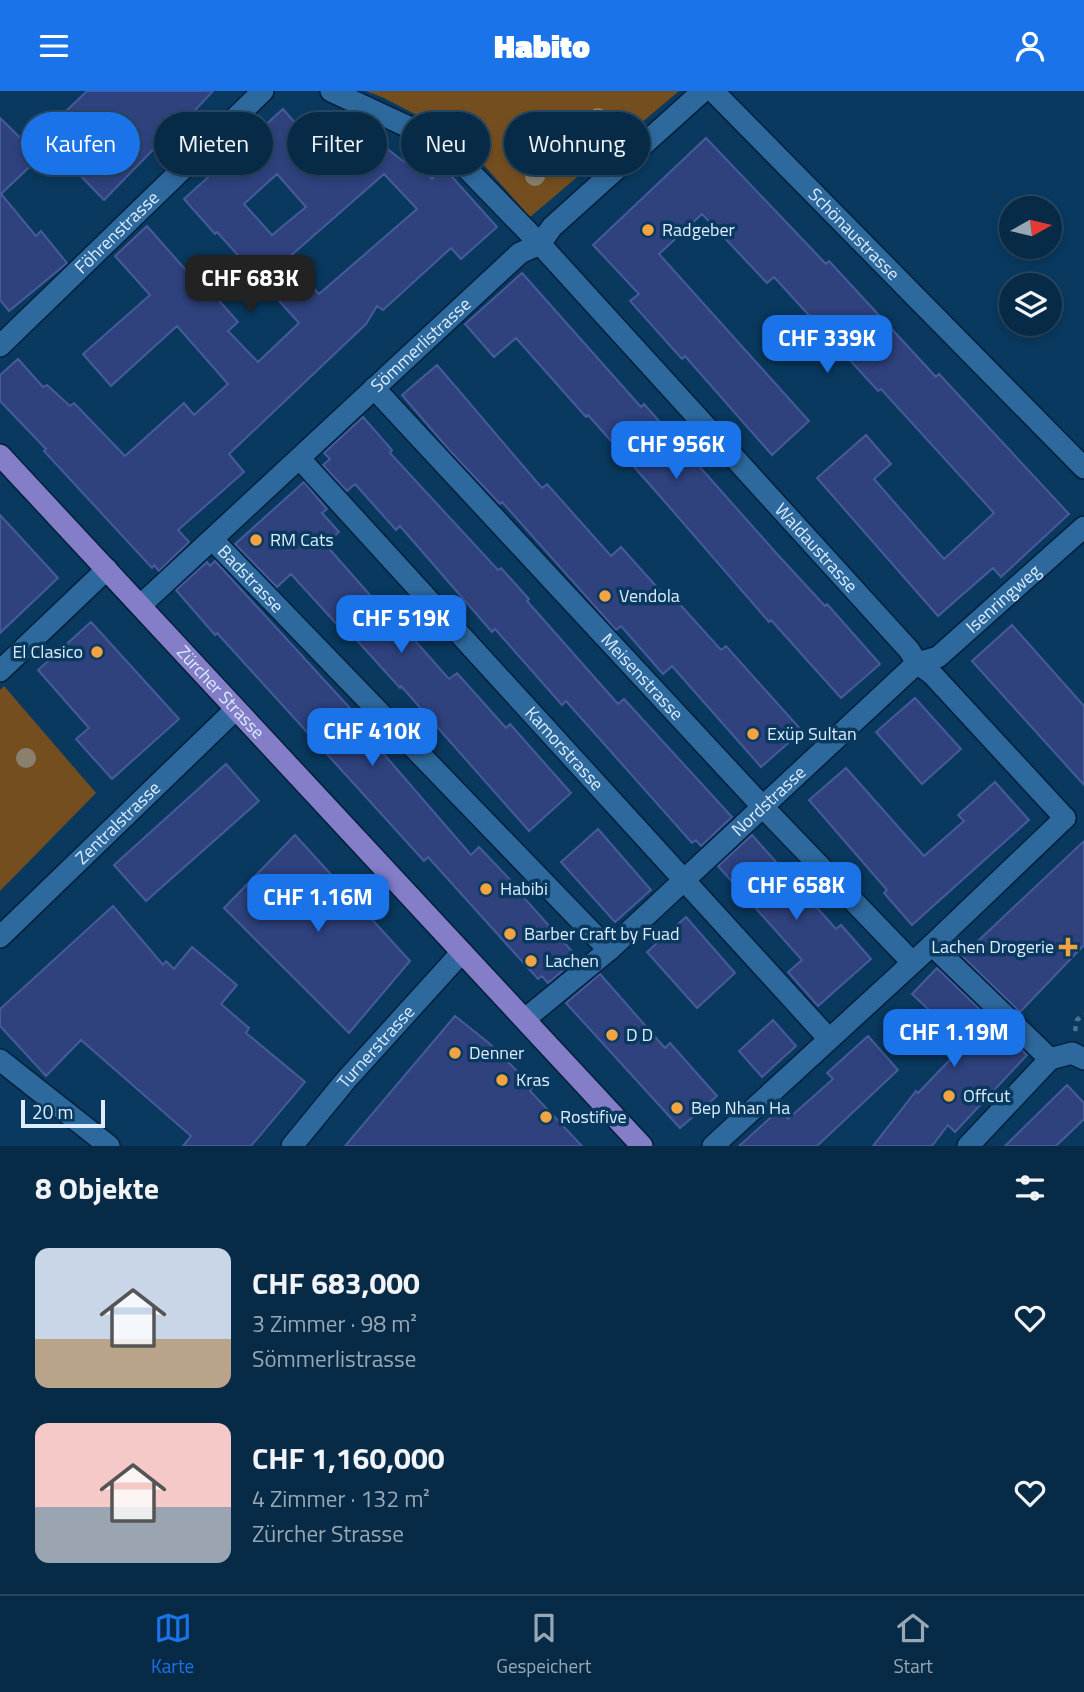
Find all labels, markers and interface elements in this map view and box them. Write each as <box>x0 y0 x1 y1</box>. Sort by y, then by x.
text: Habito <box>494 22 590 70</box>
icon: menu <box>35 27 73 65</box>
icon: person <box>1011 27 1049 65</box>
chip: Kaufen <box>21 112 140 175</box>
chip: Mieten <box>154 112 273 175</box>
chip: Filter <box>287 112 387 175</box>
chip: Neu <box>401 112 490 175</box>
chip: Wohnung <box>504 112 650 175</box>
street label: Schönaustrasse <box>802 181 906 286</box>
street label: Föhrenstrasse <box>68 185 165 280</box>
north arrow <box>999 196 1062 259</box>
map controls <box>999 196 1062 336</box>
place label: Radgeber <box>662 216 735 243</box>
marker: Radgeber <box>640 222 656 238</box>
pin: CHF 683K <box>178 255 322 315</box>
text: CHF 683K <box>201 260 299 295</box>
button: layers <box>999 273 1062 336</box>
street label: Sömmerlistrasse <box>364 291 477 398</box>
pin: CHF 339K <box>755 315 899 375</box>
text: CHF 339K <box>778 320 876 355</box>
pin: CHF 956K <box>604 421 748 481</box>
text: CHF 956K <box>627 426 725 461</box>
street label: Waldaustrasse <box>769 497 864 598</box>
place label: RM Cats <box>270 526 334 553</box>
marker: RM Cats <box>248 532 264 548</box>
street label: Badstrasse <box>211 538 290 619</box>
street label: Isenringweg <box>959 558 1047 639</box>
place label: Vendola <box>619 582 680 609</box>
marker: Vendola <box>597 588 613 604</box>
pin: CHF 519K <box>329 595 473 655</box>
text: CHF 519K <box>352 600 450 635</box>
street label: Meisenstrasse <box>595 627 690 726</box>
place label: El Clasico <box>12 638 83 665</box>
street label: Zürcher Strasse <box>171 639 271 745</box>
marker: El Clasico <box>89 644 105 660</box>
street label: Kamorstrasse <box>519 700 610 797</box>
pin: CHF 410K <box>300 709 444 768</box>
text: CHF 410K <box>323 713 421 748</box>
place label: Exüp Sultan <box>767 720 857 747</box>
marker: Exüp Sultan <box>745 726 761 742</box>
street label: Nordstrasse <box>725 759 812 842</box>
street label: Zentralstrasse <box>69 775 166 871</box>
pin: CHF 658K <box>724 863 868 922</box>
text: CHF 658K <box>747 867 845 902</box>
pin: CHF 1.16M <box>238 875 398 934</box>
place label: Habibi <box>500 875 548 902</box>
text: CHF 1.16M <box>263 879 373 914</box>
marker: Habibi <box>478 881 494 897</box>
place label: Barber Craft by Fuad <box>524 920 679 947</box>
marker: Barber Craft by Fuad <box>502 926 518 942</box>
place label: Lachen Drogerie <box>931 933 1054 960</box>
marker: Lachen Drogerie <box>1060 939 1076 955</box>
place label: Lachen <box>545 947 599 974</box>
marker: Lachen <box>523 953 539 969</box>
street label: Turnerstrasse <box>330 999 421 1094</box>
pin: CHF 1.19M <box>874 1009 1034 1069</box>
text: CHF 1.19M <box>899 1014 1009 1049</box>
place label: D D <box>626 1021 653 1048</box>
marker: D D <box>604 1027 620 1043</box>
place label: Denner <box>469 1039 524 1066</box>
marker: Denner <box>447 1045 463 1061</box>
place label: Kras <box>516 1066 550 1093</box>
marker: Kras <box>494 1072 510 1088</box>
place label: Offcut <box>963 1082 1011 1109</box>
marker: Offcut <box>941 1088 957 1104</box>
place label: Bep Nhan Ha <box>691 1094 790 1121</box>
scale bar <box>21 1097 105 1129</box>
text: 20 m <box>32 1097 73 1126</box>
marker: Bep Nhan Ha <box>669 1100 685 1116</box>
place label: Rostifive <box>560 1103 627 1130</box>
marker: Rostifive <box>538 1109 554 1125</box>
text: 8 Objekte <box>35 1165 159 1211</box>
icon: filters <box>1011 1169 1049 1207</box>
text: CHF 683,000 <box>252 1260 420 1306</box>
icon: home <box>91 1276 175 1360</box>
icon: heart <box>1011 1299 1049 1337</box>
text: 3 Zimmer · 98 m² <box>252 1306 417 1341</box>
text: Sömmerlistrasse <box>252 1341 416 1376</box>
text: CHF 1,160,000 <box>252 1435 445 1481</box>
icon: home <box>91 1451 175 1535</box>
icon: heart <box>1011 1474 1049 1512</box>
text: 4 Zimmer · 132 m² <box>252 1481 430 1516</box>
text: Zürcher Strasse <box>252 1516 404 1551</box>
tab: Karte <box>151 1609 194 1680</box>
tab: Gespeichert <box>496 1609 591 1680</box>
tab: Start <box>893 1609 933 1680</box>

